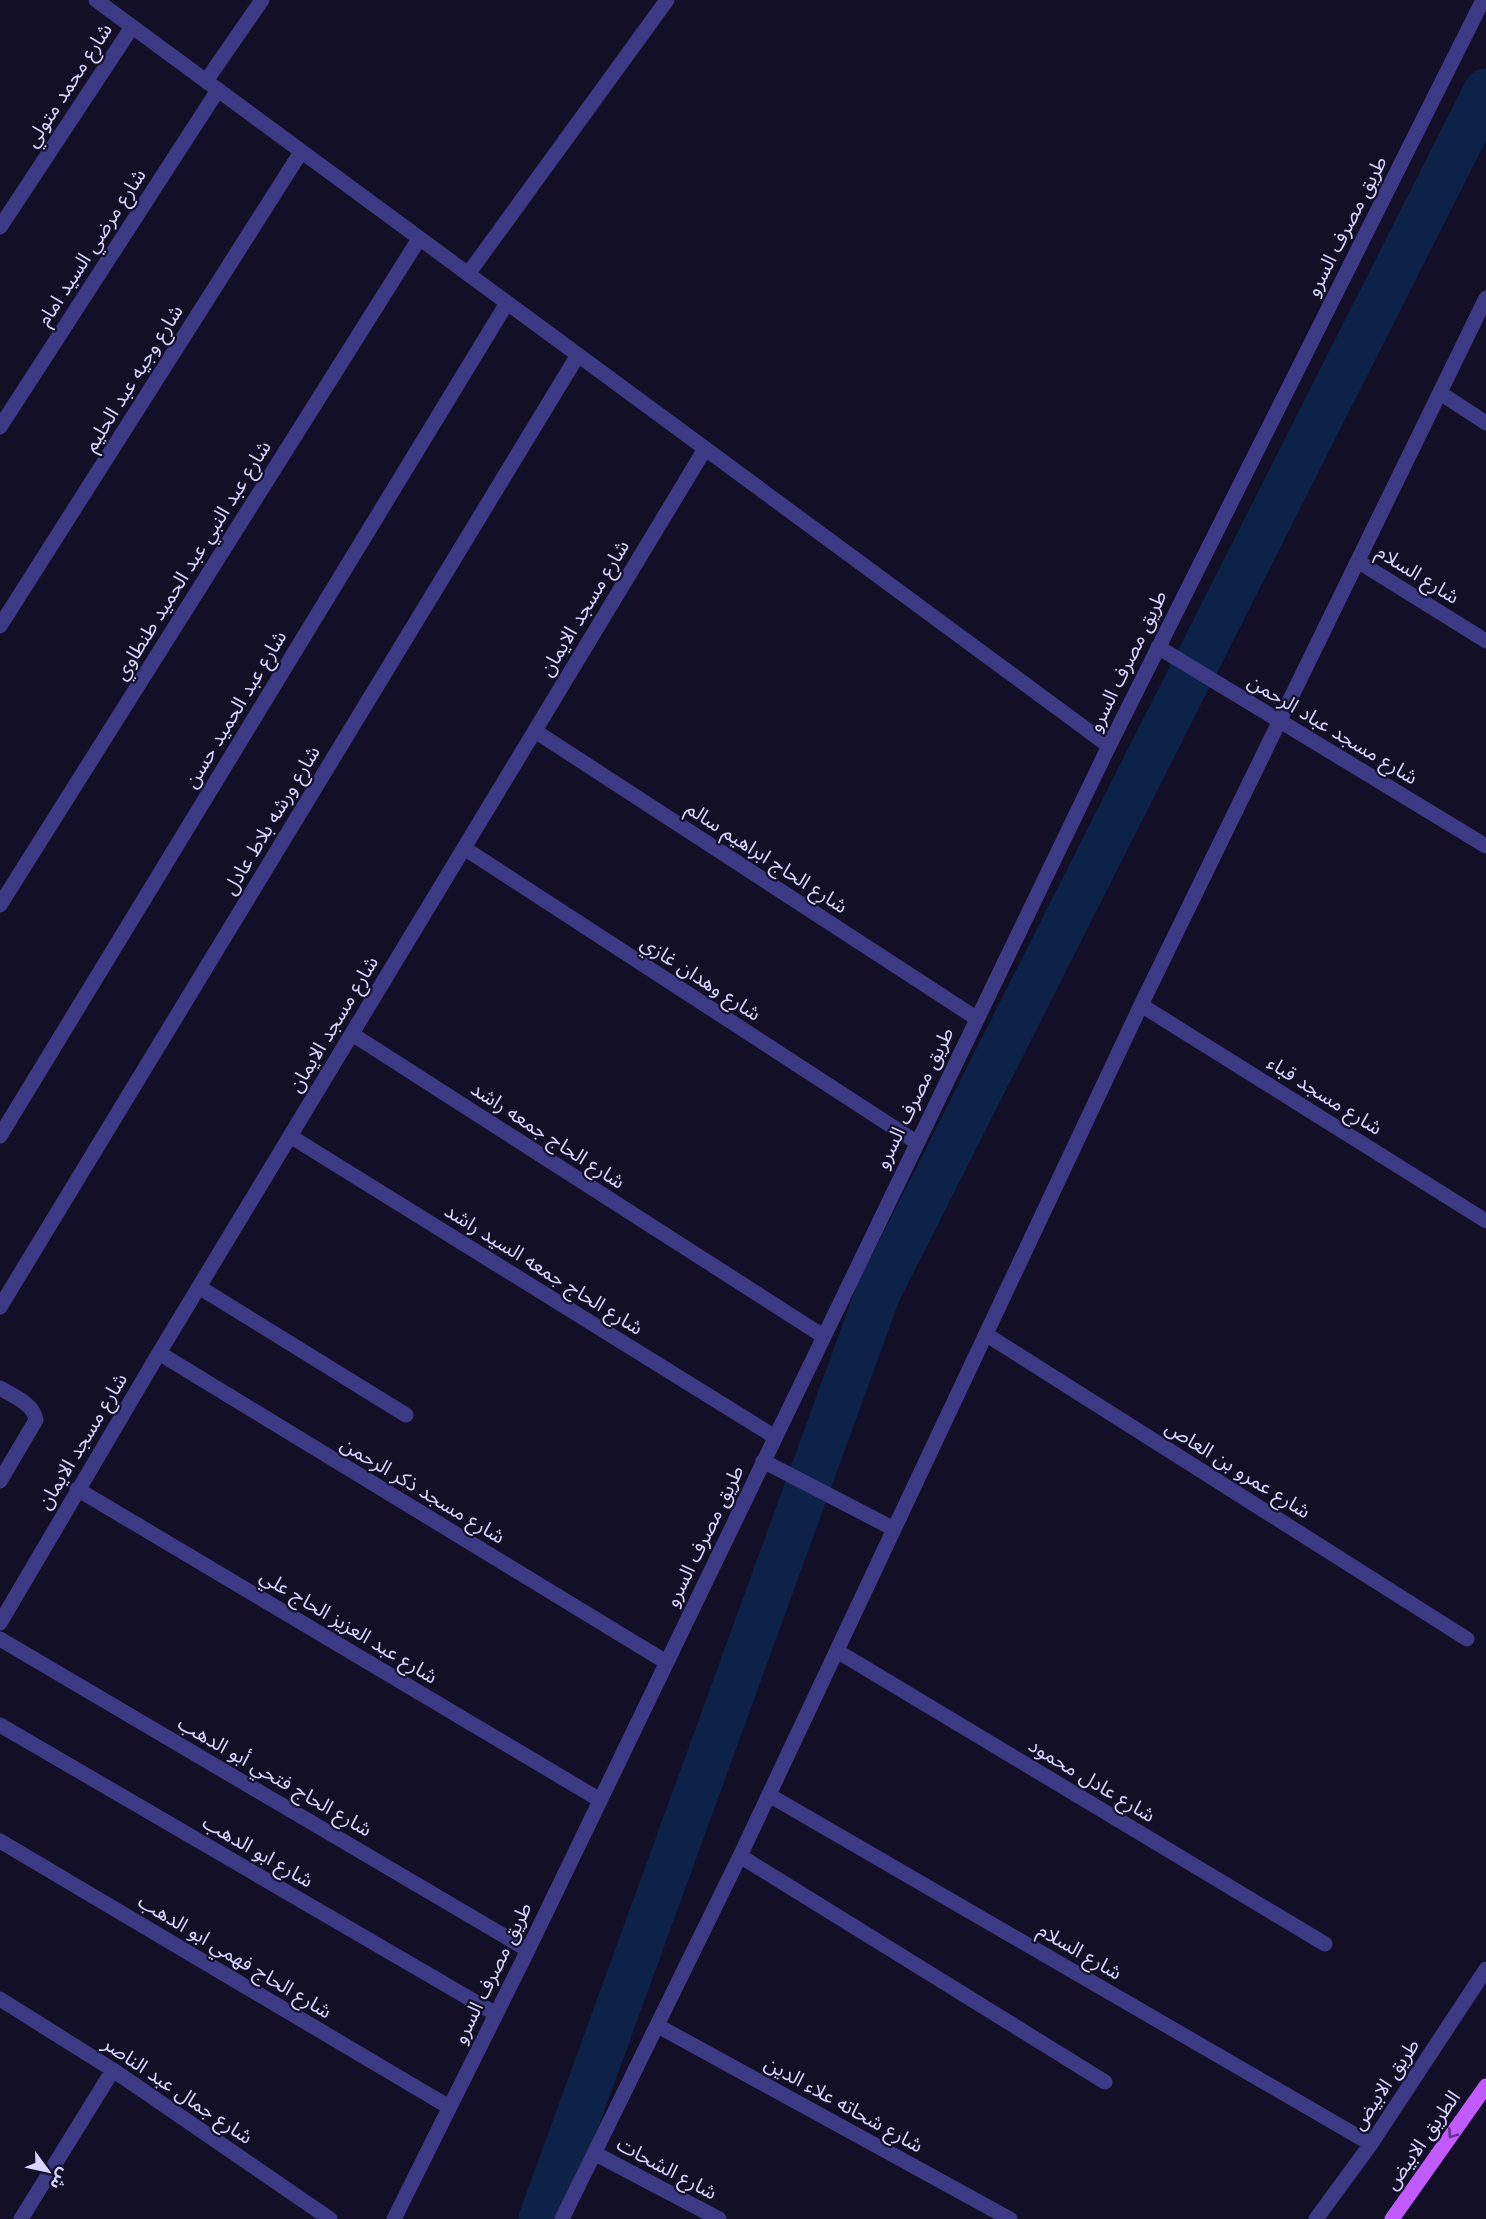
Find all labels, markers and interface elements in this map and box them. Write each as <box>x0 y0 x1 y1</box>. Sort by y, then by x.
street label: شارع محمد متولي <box>19 18 120 153</box>
street label: طريق مصرف السرو <box>1300 152 1393 301</box>
street label: شارع مرضي السيد امام <box>31 164 154 332</box>
street label: شارع وجيه عبد الحليم <box>78 300 190 457</box>
street label: شارع عبد النبي عبد الحميد طنطاوي <box>108 436 279 686</box>
street label: شارع مسجد الايمان <box>534 536 637 682</box>
street label: شارع السلام <box>1371 539 1464 611</box>
street label: طريق مصرف السرو <box>1082 586 1173 736</box>
street label: شارع عبد الحميد حسن <box>179 626 294 794</box>
street label: شارع مسجد عباد الرحمن <box>1242 669 1422 792</box>
street label: شارع ورشه بلاط عادل <box>217 741 327 900</box>
street label: شارع الحاج ابراهيم سالم <box>680 796 852 921</box>
street label: شارع وهدان غازي <box>635 930 765 1029</box>
street label: شارع مسجد الايمان <box>283 952 386 1098</box>
street label: طريق مصرف السرو <box>869 1023 960 1173</box>
street label: شارع مسجد قباء <box>1262 1050 1387 1142</box>
street label: شارع الحاج جمعه راشد <box>465 1076 629 1196</box>
street label: شارع الحاج جمعه السيد راشد <box>439 1198 648 1342</box>
street label: شارع مسجد الايمان <box>32 1369 135 1515</box>
street label: شارع عمرو بن العاص <box>1159 1415 1315 1526</box>
street label: شارع مسجد ذكر الرحمن <box>335 1431 510 1551</box>
street label: طريق مصرف السرو <box>659 1461 750 1611</box>
street label: شارع عبد العزيز الحاج علي <box>254 1564 442 1692</box>
street label: شارع الحاج فتحي أبو الدهب <box>172 1711 376 1845</box>
street label: شارع عادل محمود <box>1023 1733 1160 1830</box>
street label: شارع ابو الدهب <box>197 1810 318 1895</box>
street label: شارع الحاج فهمي ابو الدهب <box>132 1889 336 2026</box>
street label: طريق مصرف السرو <box>447 1898 538 2048</box>
street label: شارع السلام <box>1032 1917 1126 1987</box>
street label: شارع جمال عبد الناصر <box>96 2031 257 2151</box>
street label: طريق الابيض <box>1346 2034 1425 2135</box>
street label: شارع شحاته علاء الدين <box>759 2051 927 2160</box>
street label: الطريق الابيض <box>1379 2086 1466 2195</box>
one-way arrow <box>1448 2127 1459 2138</box>
street label: شارع الشحات <box>611 2132 721 2207</box>
north arrow <box>18 2141 78 2201</box>
text: ش <box>46 2165 75 2194</box>

